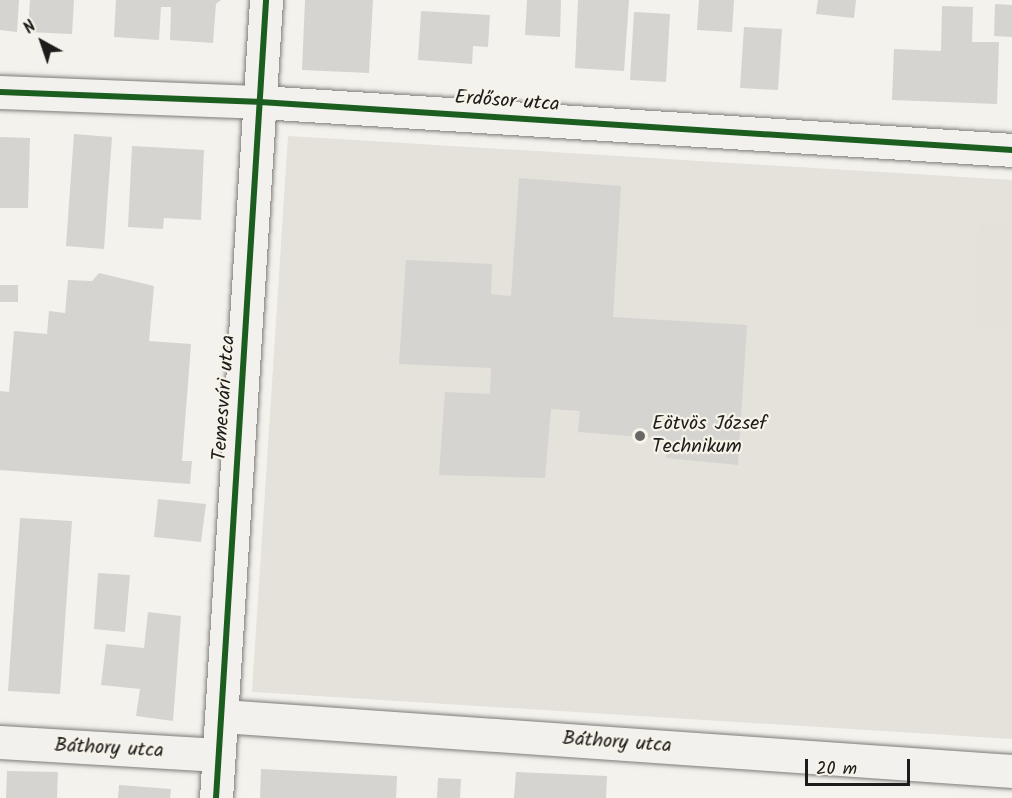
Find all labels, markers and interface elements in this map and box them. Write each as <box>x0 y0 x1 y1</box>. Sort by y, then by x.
north arrow <box>12 12 72 72</box>
text: N <box>18 15 42 41</box>
street label: Erdősor utca <box>454 86 560 118</box>
street label: Temesvári utca <box>209 334 241 462</box>
place label: Eötvös József Technikum <box>652 412 767 459</box>
marker: Eötvös József Technikum <box>633 429 647 443</box>
street label: Báthory utca <box>562 727 672 759</box>
street label: Báthory utca <box>54 734 164 764</box>
scale bar <box>808 747 913 785</box>
text: 20 m <box>816 755 857 784</box>

